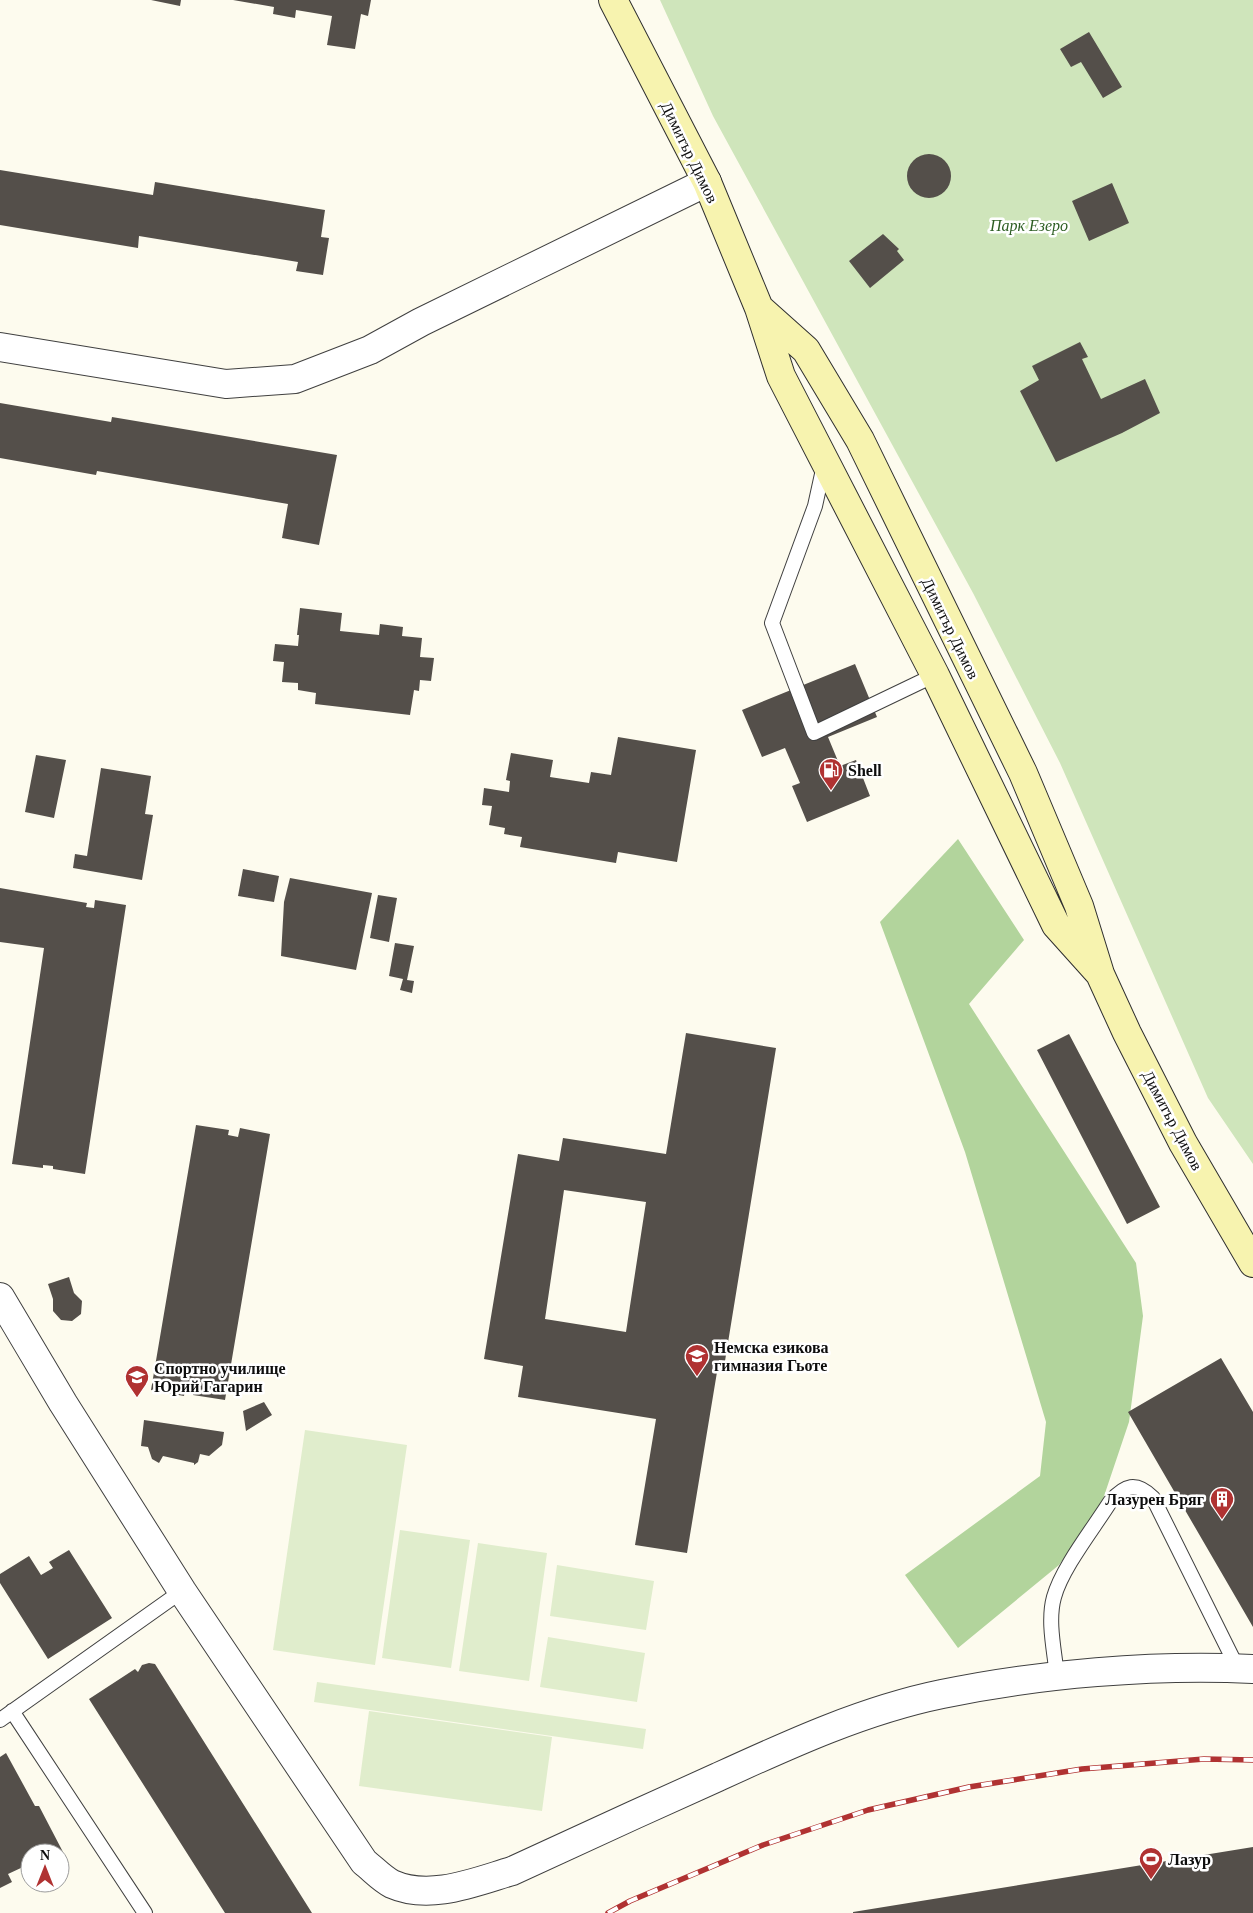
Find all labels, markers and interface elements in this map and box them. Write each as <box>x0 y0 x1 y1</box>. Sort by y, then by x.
street label: Димитър Димов <box>657 99 722 206</box>
park label: Парк Езеро <box>989 217 1068 235</box>
street label: Димитър Димов <box>918 575 983 682</box>
fuel station icon: Shell <box>818 757 844 791</box>
place label: Shell <box>848 762 882 779</box>
street label: Димитър Димов <box>1138 1067 1206 1174</box>
place label: Немска езикова гимназия Гьоте <box>714 1339 829 1374</box>
school or university icon: Немска езикова гимназия Гьоте <box>684 1343 710 1377</box>
place label: Спортно училище Юрий Гагарин <box>154 1360 286 1396</box>
school or university icon: Спортно училище Юрий Гагарин <box>124 1364 150 1398</box>
building icon: Лазурен Бряг <box>1209 1486 1235 1520</box>
place label: Лазурен Бряг <box>1105 1491 1204 1509</box>
north arrow <box>20 1843 70 1893</box>
sports icon: Лазур <box>1138 1846 1164 1880</box>
text: N <box>40 1848 50 1863</box>
place label: Лазур <box>1168 1851 1211 1869</box>

